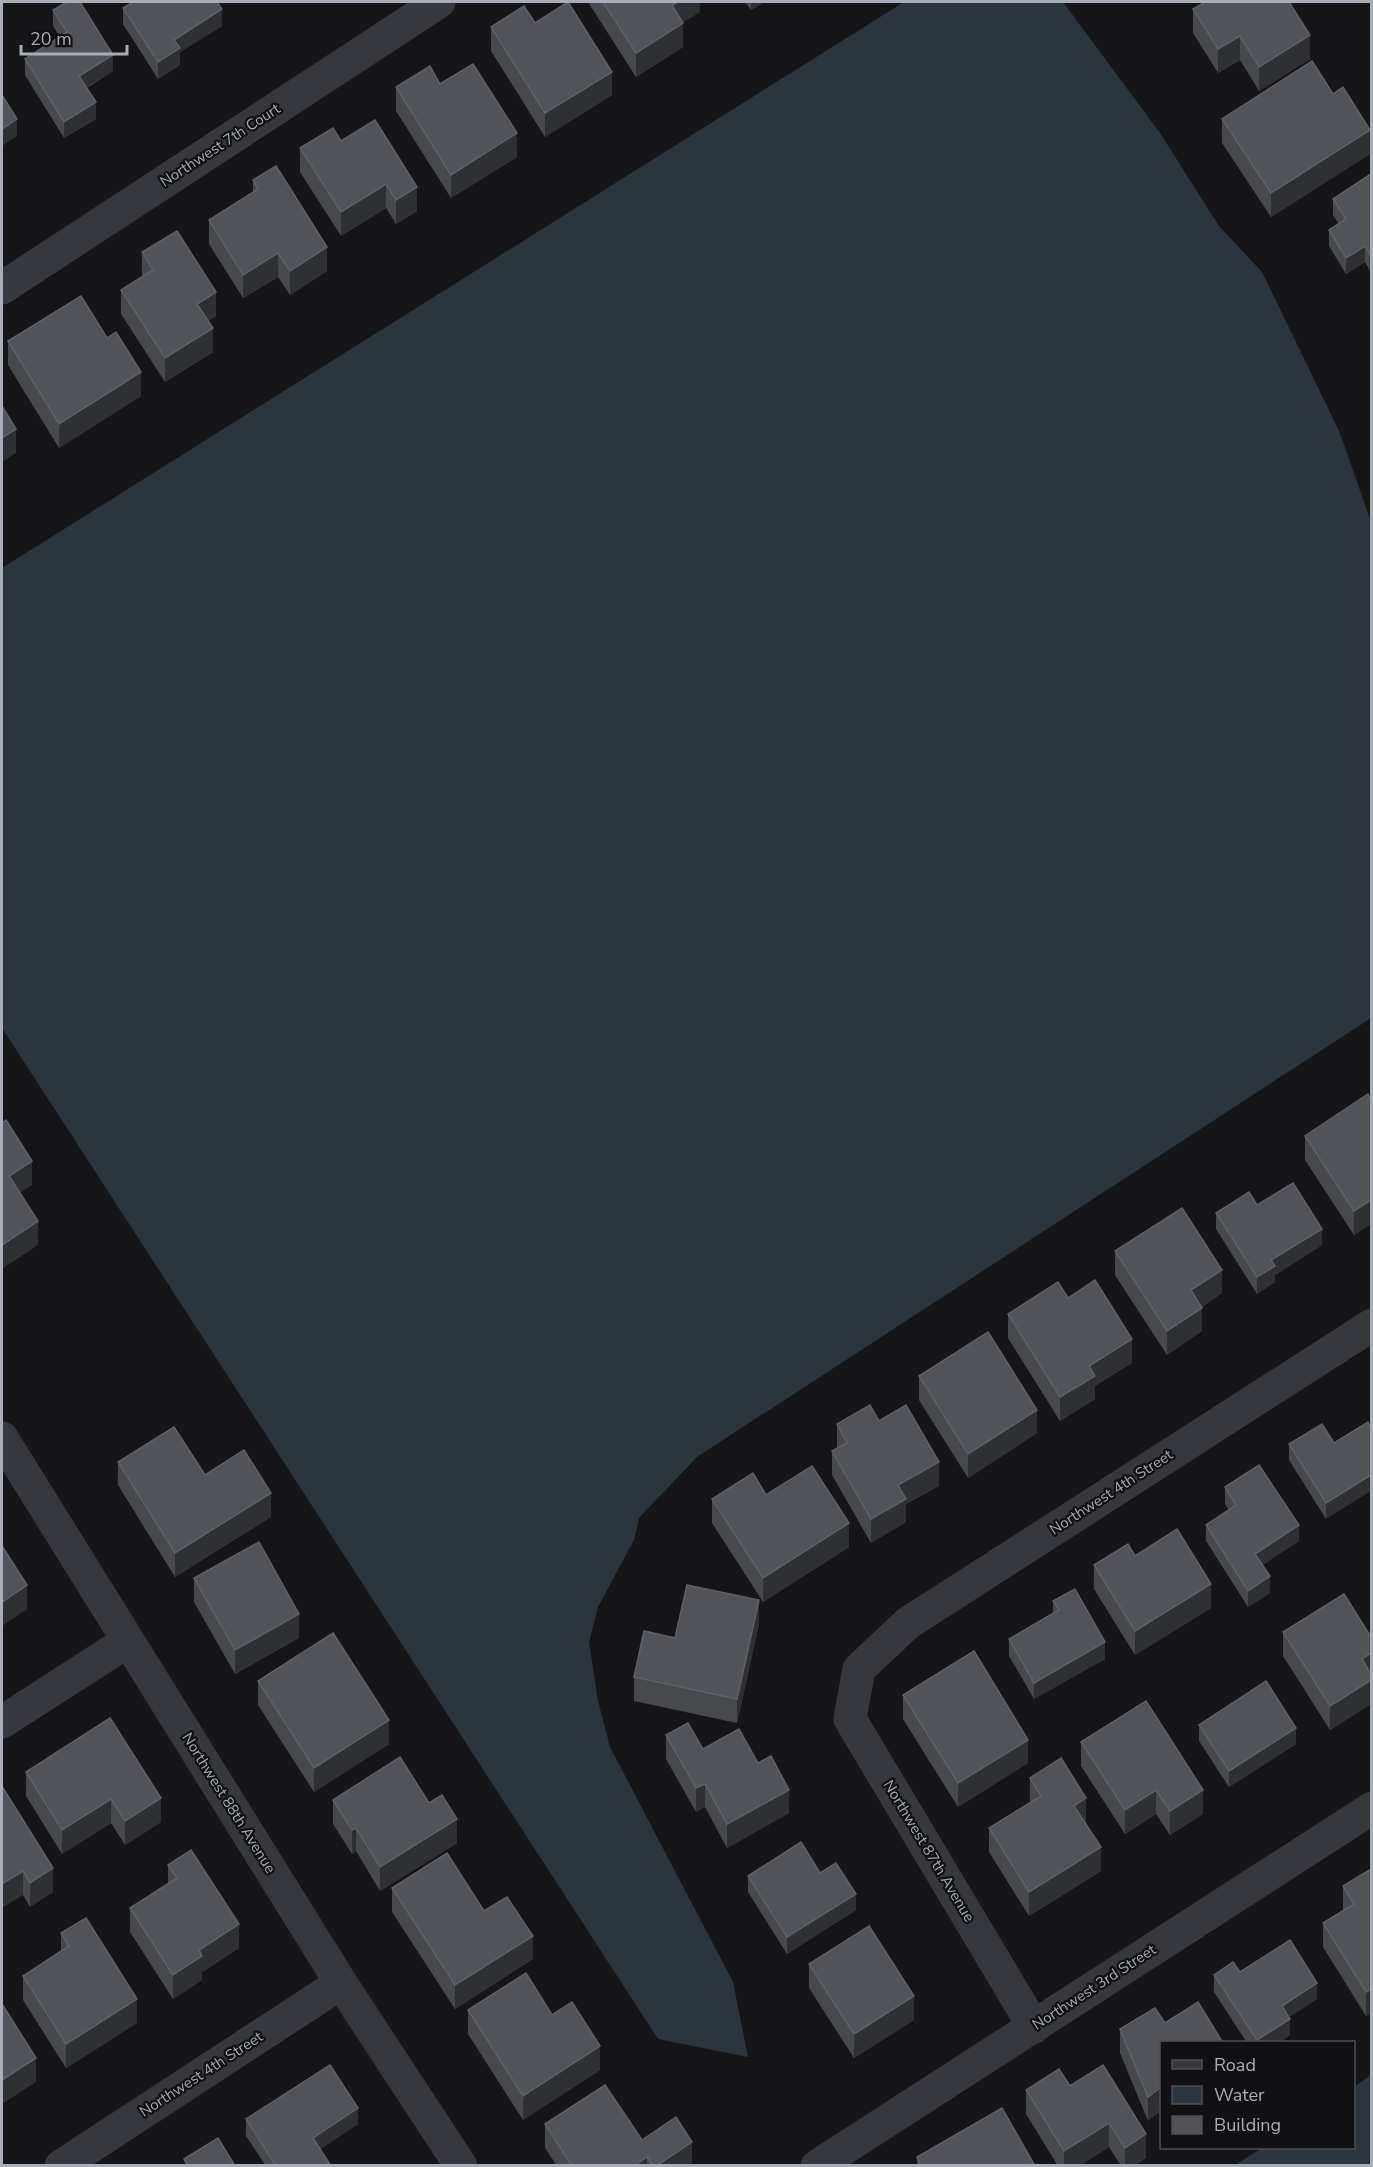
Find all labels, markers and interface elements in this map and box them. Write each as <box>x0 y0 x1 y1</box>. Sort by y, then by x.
scale bar <box>21 18 128 56</box>
text: 20 m <box>30 27 72 51</box>
street label: Northwest 7th Court <box>156 98 285 191</box>
street label: Northwest 4th Street <box>1046 1444 1177 1539</box>
street label: Northwest 88th Avenue <box>178 1729 280 1877</box>
street label: Northwest 87th Avenue <box>879 1776 979 1926</box>
street label: Northwest 3rd Street <box>1028 1939 1160 2034</box>
street label: Northwest 4th Street <box>136 2026 267 2121</box>
legend <box>1160 2041 1355 2149</box>
text: Road <box>1214 2053 1256 2077</box>
text: Water <box>1214 2083 1265 2107</box>
text: Building <box>1214 2113 1281 2137</box>

